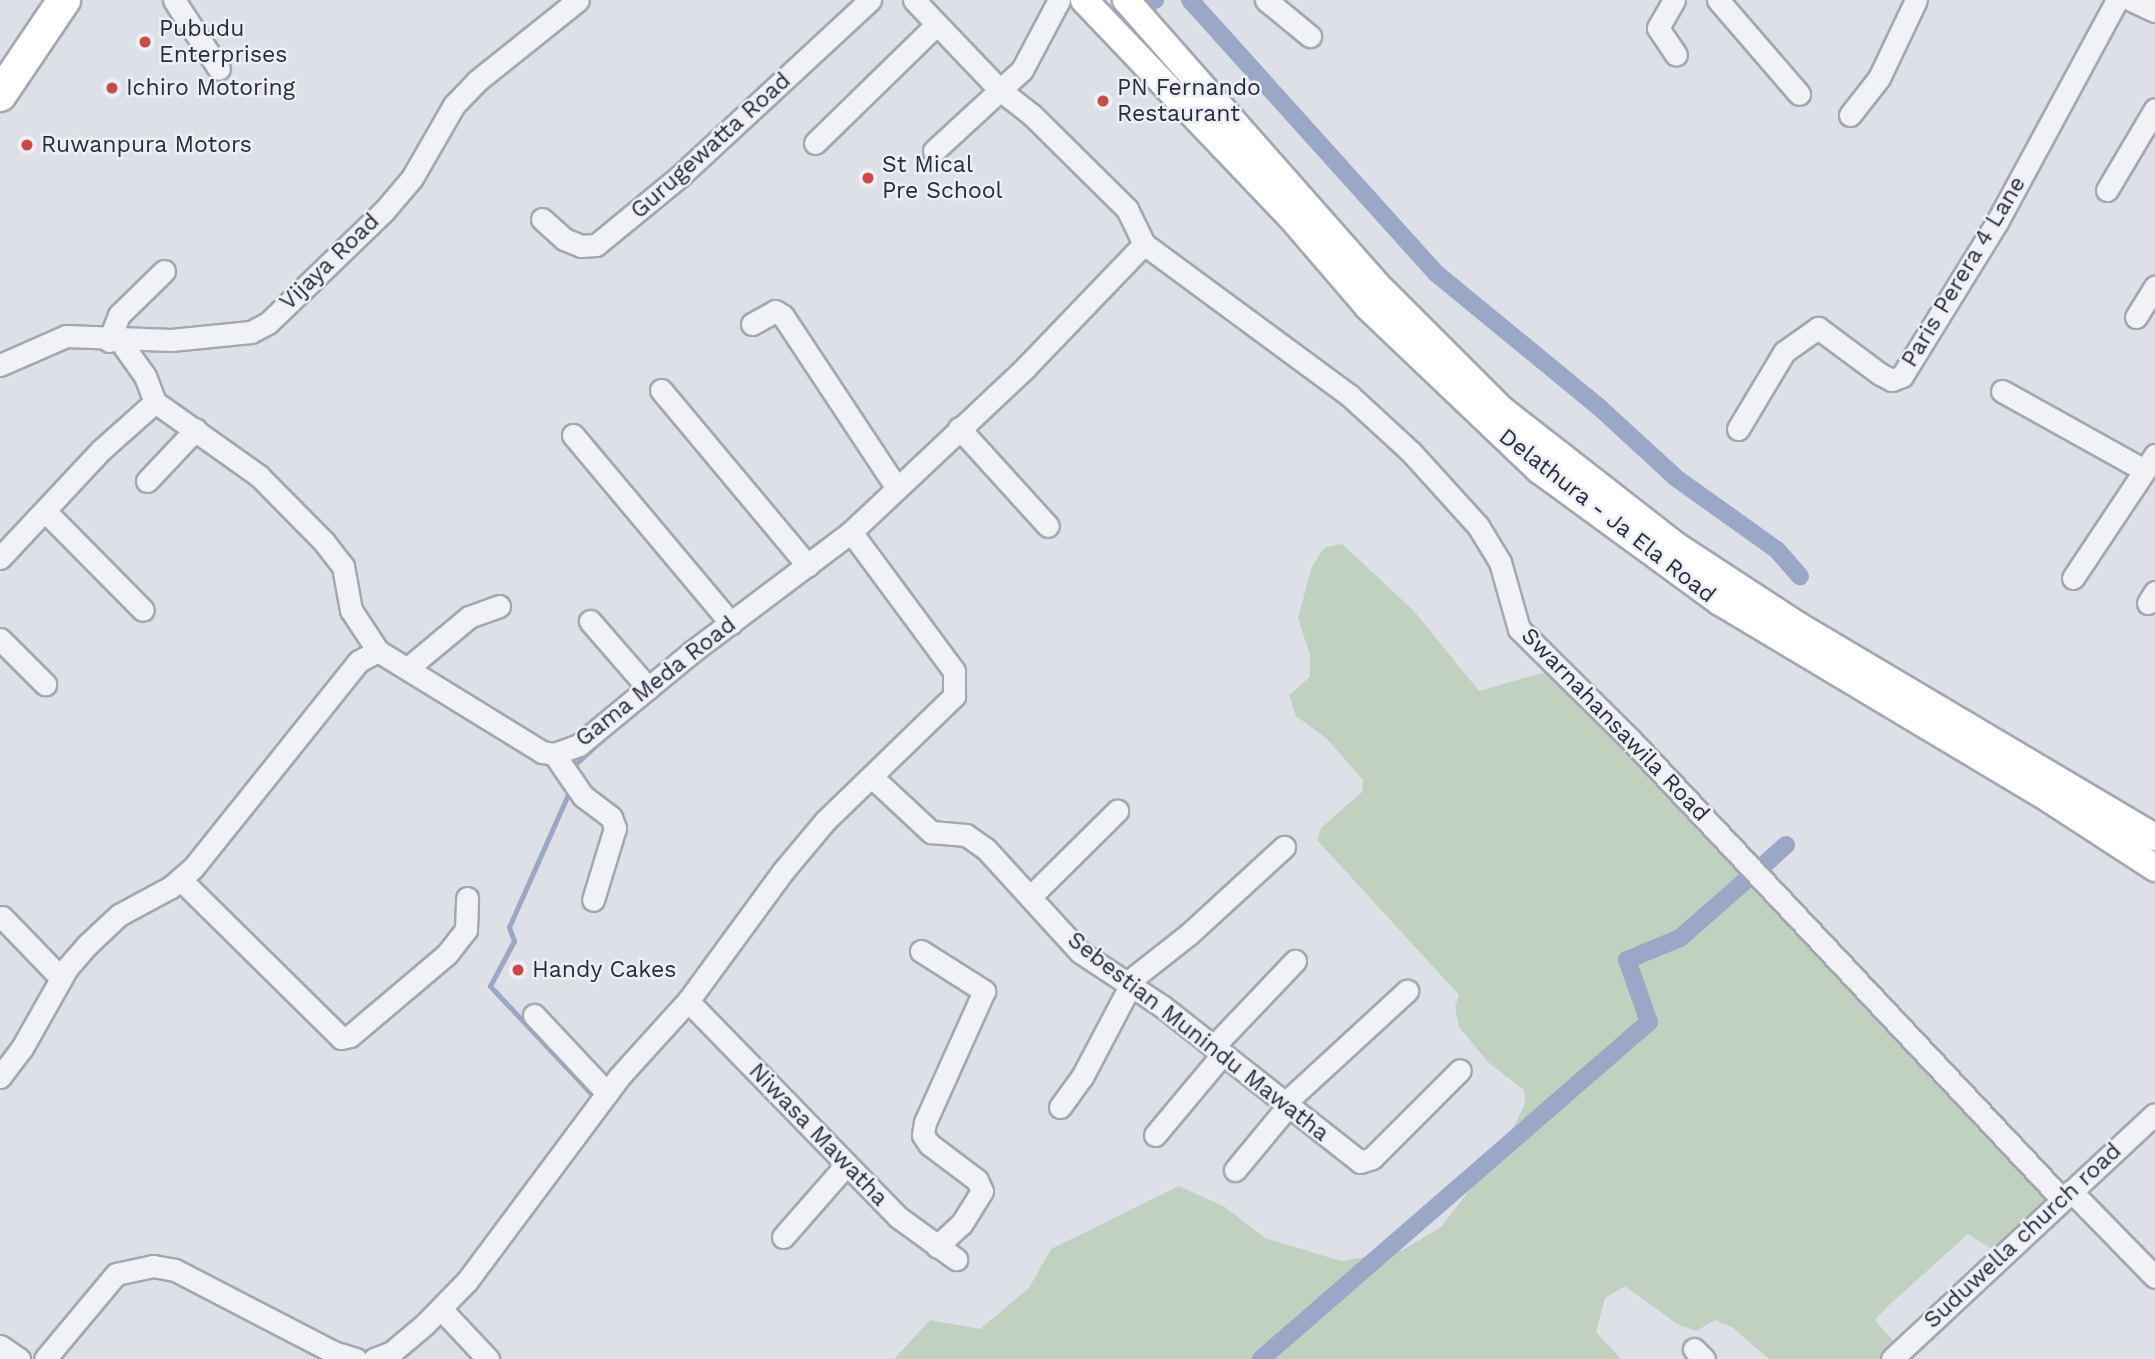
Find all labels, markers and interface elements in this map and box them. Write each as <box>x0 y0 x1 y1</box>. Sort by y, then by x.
place label: Pubudu Enterprises <box>159 15 287 69</box>
marker: Pubudu Enterprises <box>137 34 153 50</box>
street label: Gurugewatta Road <box>625 67 797 225</box>
place label: Ichiro Motoring <box>126 74 295 102</box>
place label: PN Fernando Restaurant <box>1117 74 1261 128</box>
marker: Ichiro Motoring <box>104 80 120 96</box>
marker: PN Fernando Restaurant <box>1095 93 1111 109</box>
place label: Ruwanpura Motors <box>41 131 253 159</box>
marker: Ruwanpura Motors <box>19 137 35 153</box>
place label: St Mical Pre School <box>882 151 1003 205</box>
marker: St Mical Pre School <box>860 170 876 186</box>
street label: Paris Perera 4 Lane <box>1896 171 2032 373</box>
street label: Vijaya Road <box>274 208 386 316</box>
street label: Delathura - Ja Ela Road <box>1492 422 1722 610</box>
street label: Gama Meda Road <box>570 611 742 753</box>
street label: Swarnahansawila Road <box>1515 622 1715 828</box>
street label: Sebestian Munindu Mawatha <box>1062 926 1334 1148</box>
place label: Handy Cakes <box>532 956 677 984</box>
marker: Handy Cakes <box>510 962 526 978</box>
street label: Niwasa Mawatha <box>743 1058 893 1212</box>
street label: Suduwella church road <box>1918 1137 2128 1335</box>

